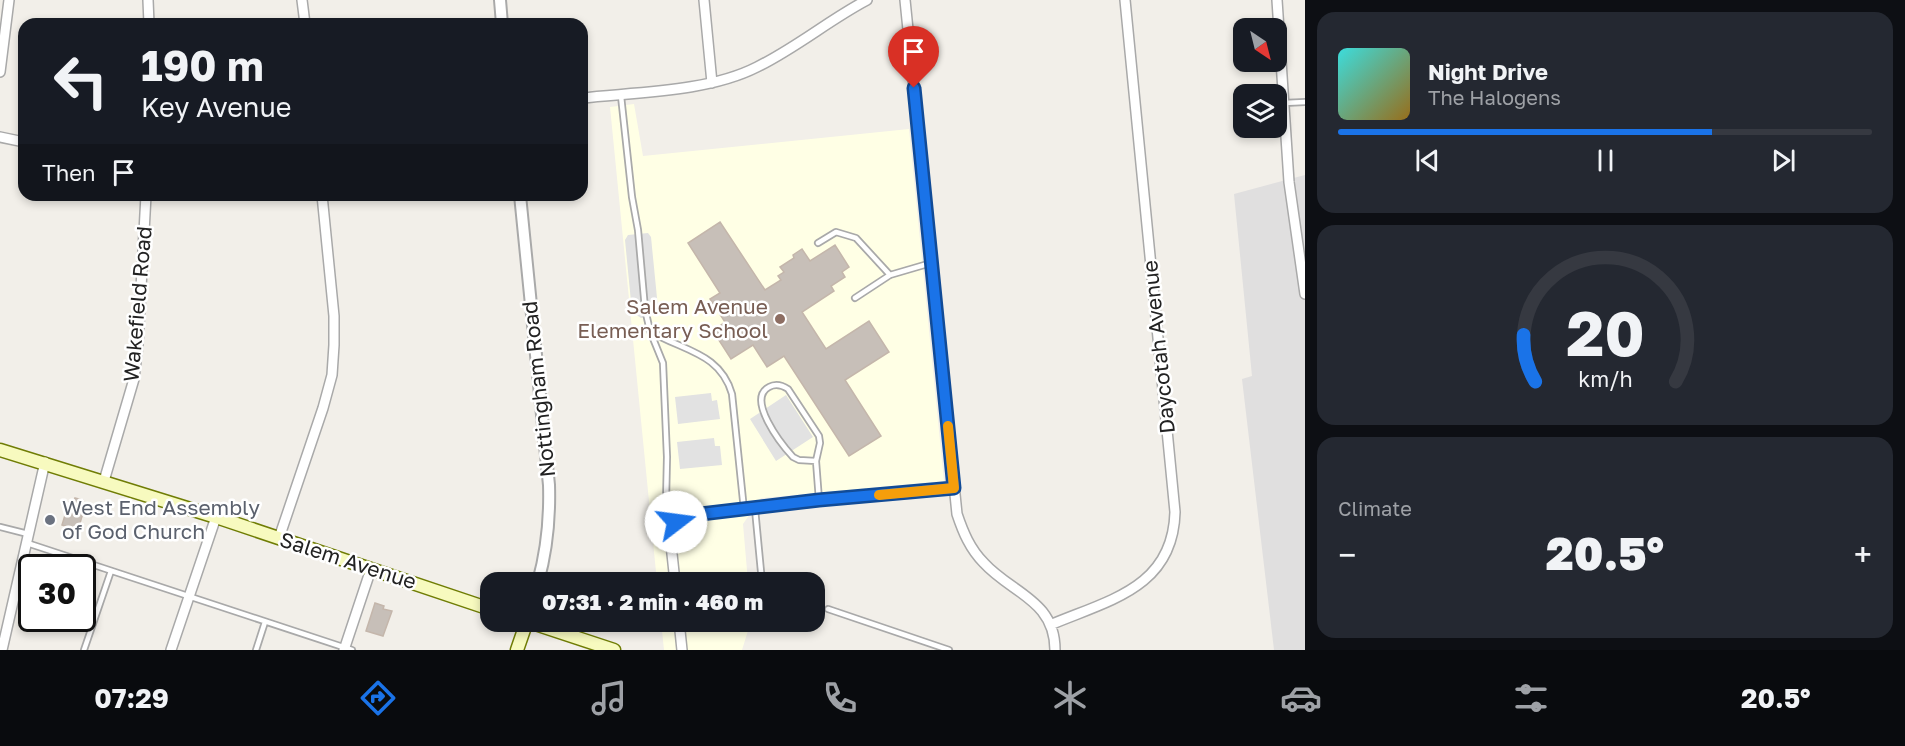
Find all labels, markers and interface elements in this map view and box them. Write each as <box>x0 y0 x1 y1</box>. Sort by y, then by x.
north arrow <box>1233 18 1287 72</box>
map controls <box>1233 18 1287 138</box>
pin <box>888 26 939 88</box>
icon: arrive <box>897 35 930 68</box>
text: 190 m <box>141 40 264 90</box>
icon: left <box>42 42 120 120</box>
text: Night Drive <box>1428 58 1548 85</box>
button: layers <box>1233 84 1287 138</box>
text: The Halogens <box>1428 85 1561 109</box>
text: Key Avenue <box>141 91 291 123</box>
icon: previous <box>1411 144 1444 177</box>
icon: pause <box>1589 144 1622 177</box>
icon: next <box>1767 144 1800 177</box>
icon: arrive <box>107 156 140 189</box>
text: Then <box>42 159 95 186</box>
street label: Wakefield Road <box>117 225 157 383</box>
street label: Daycotah Avenue <box>1136 259 1180 435</box>
place label: Salem Avenue Elementary School <box>577 293 768 343</box>
text: 20 <box>1566 295 1644 370</box>
street label: Nottingham Road <box>516 300 560 478</box>
marker: Salem Avenue Elementary School <box>773 312 787 326</box>
text: km/h <box>1578 366 1632 392</box>
position arrow <box>644 490 708 554</box>
place label: West End Assembly of God Church <box>62 494 260 544</box>
text: Climate <box>1338 496 1412 520</box>
marker: West End Assembly of God Church <box>43 513 57 527</box>
street label: Salem Avenue <box>277 526 420 594</box>
text: 20.5° <box>1546 526 1664 580</box>
text: − <box>1338 535 1356 574</box>
text: + <box>1854 535 1872 574</box>
speed limit sign: 30 <box>18 554 96 632</box>
text: 07:31 · 2 min · 460 m <box>542 588 763 615</box>
icon: directions <box>357 677 399 719</box>
icon: music <box>588 677 630 719</box>
icon: phone <box>819 677 861 719</box>
icon: climate <box>1049 677 1091 719</box>
icon: car <box>1280 677 1322 719</box>
icon: filters <box>1510 677 1552 719</box>
text: 07:29 <box>94 682 169 714</box>
text: 20.5° <box>1741 682 1811 714</box>

